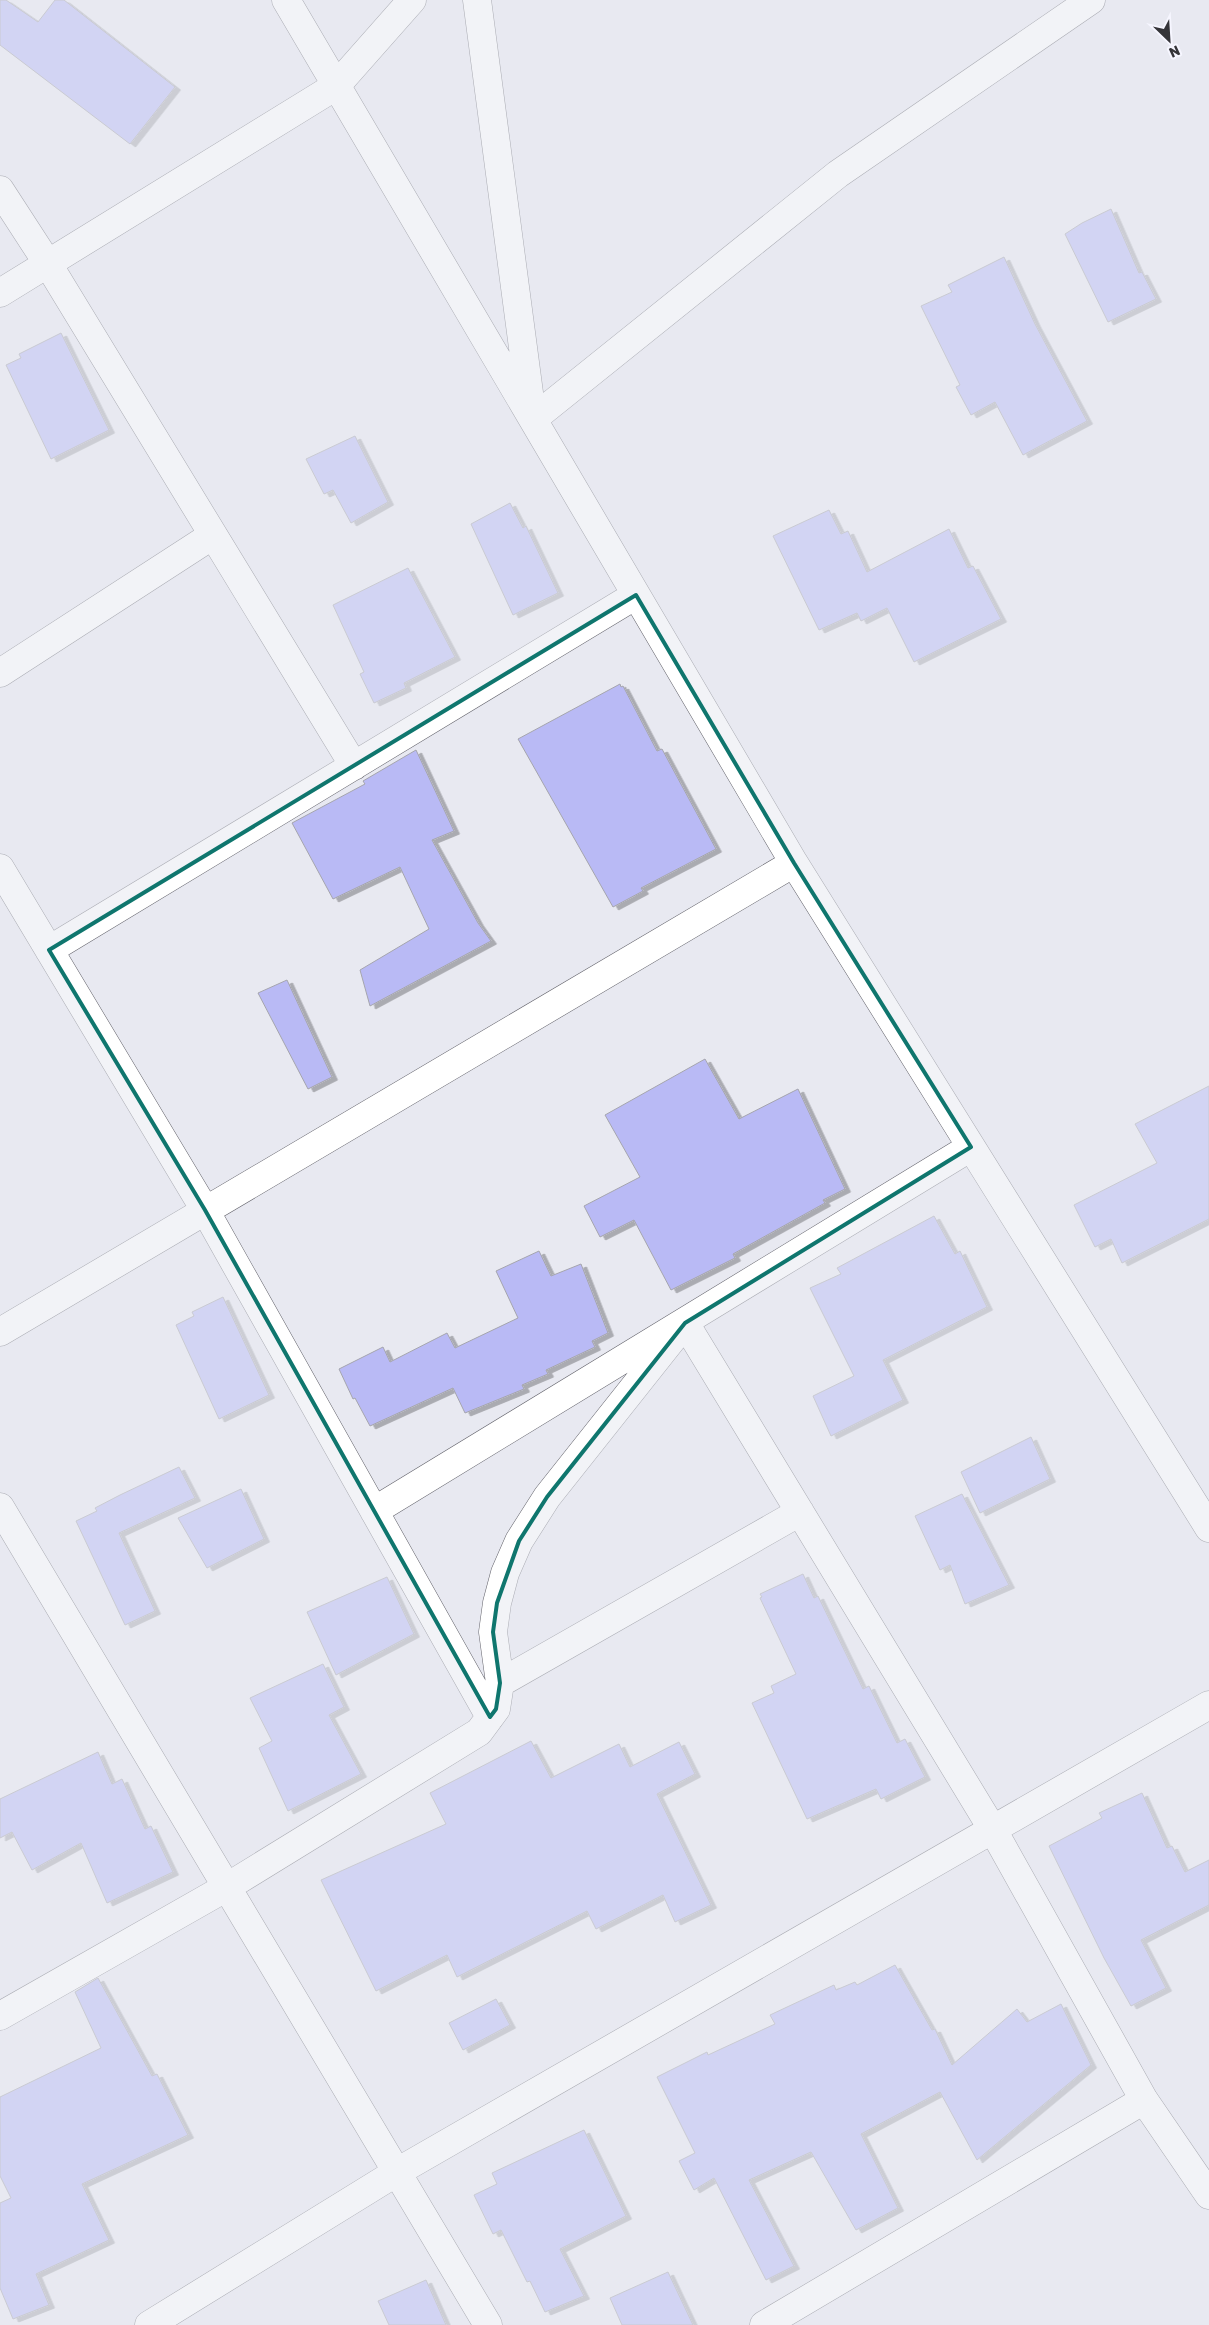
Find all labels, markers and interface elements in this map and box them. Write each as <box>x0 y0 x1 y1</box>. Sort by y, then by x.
north arrow <box>1144 15 1194 65</box>
text: N <box>1166 41 1182 61</box>

